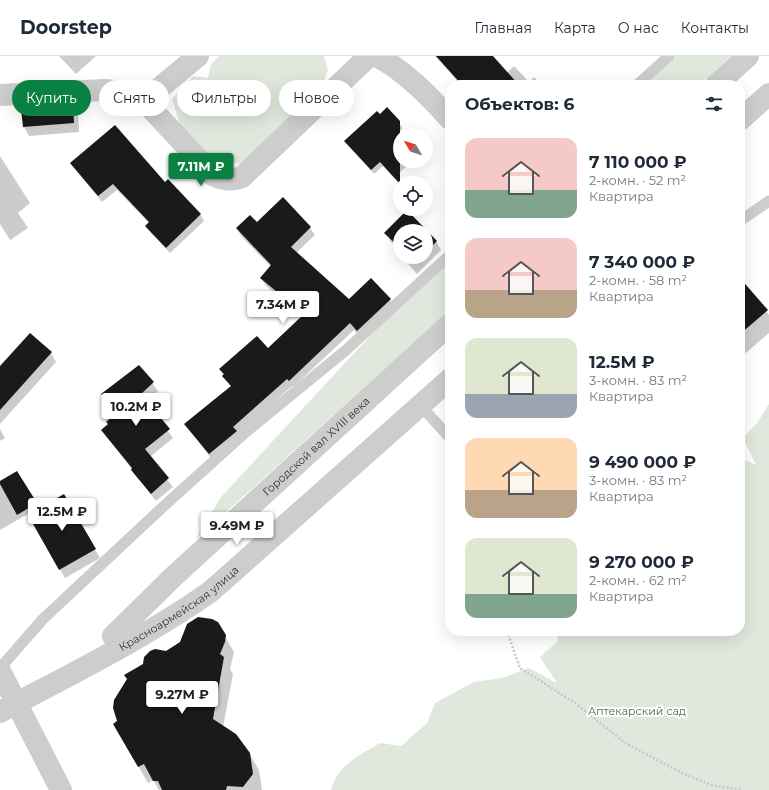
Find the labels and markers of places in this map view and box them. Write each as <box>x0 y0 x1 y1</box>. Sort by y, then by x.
pin: 7.11M ₽ <box>164 153 238 187</box>
pin: 7.34M ₽ <box>246 291 320 325</box>
pin: 10.2M ₽ <box>99 393 173 427</box>
pin: 12.5M ₽ <box>25 498 99 532</box>
pin: 9.49M ₽ <box>200 512 274 546</box>
pin: 9.27M ₽ <box>145 681 219 715</box>

